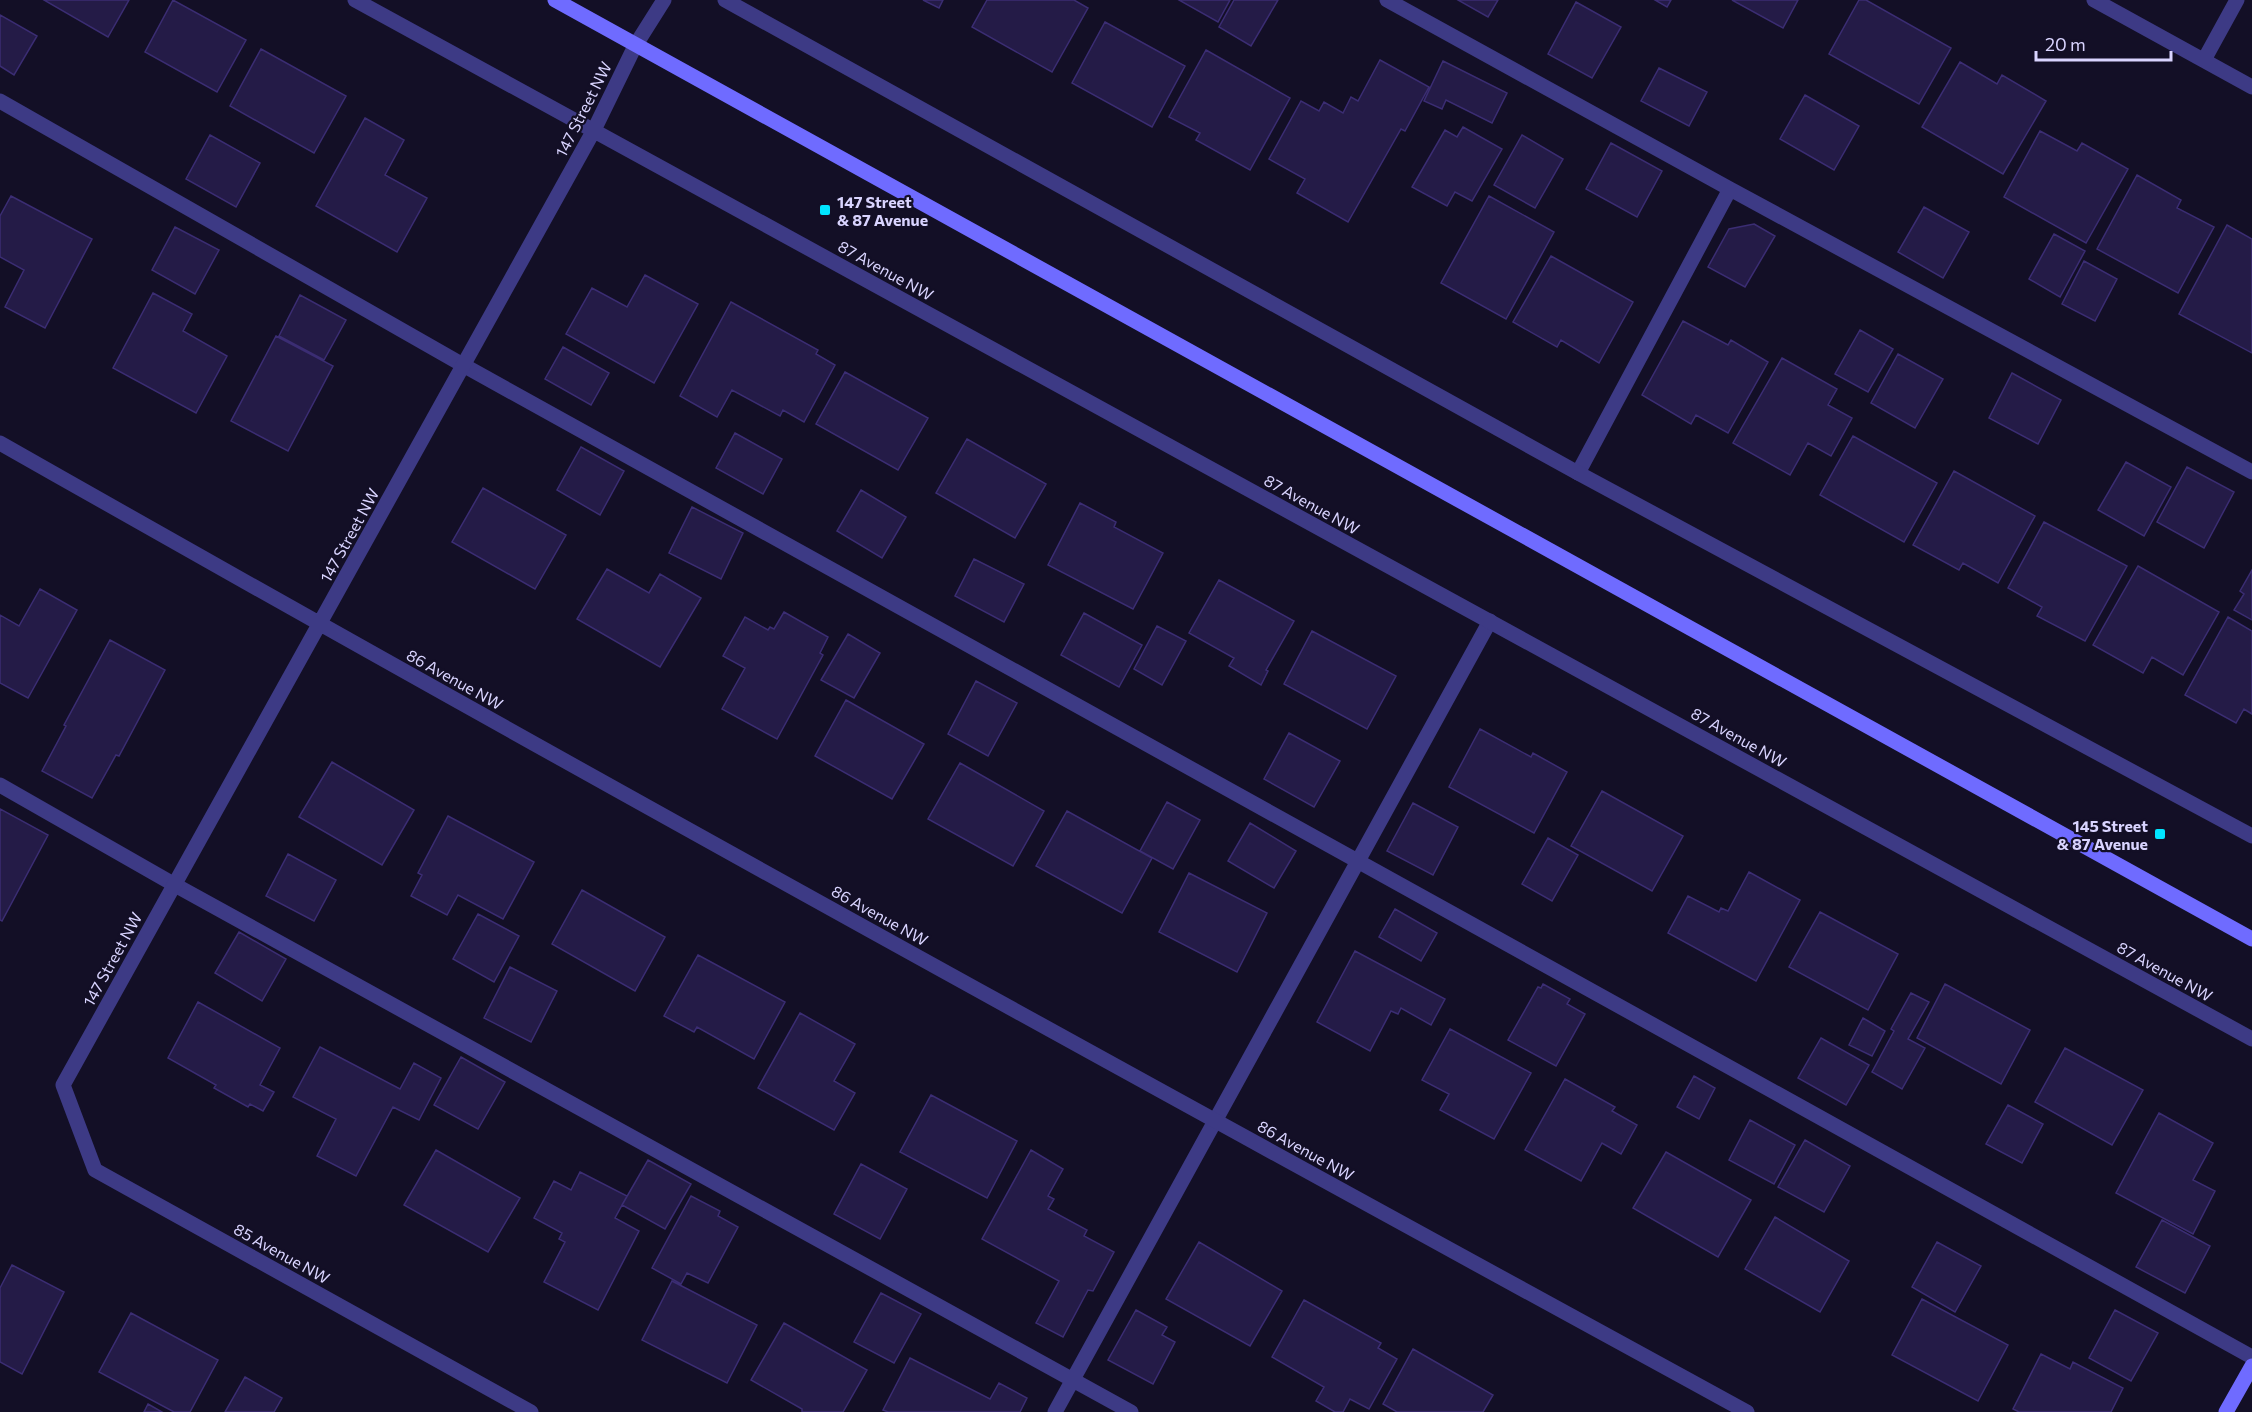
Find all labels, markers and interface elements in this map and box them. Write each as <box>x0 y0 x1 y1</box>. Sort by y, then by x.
scale bar <box>2036 24 2171 62</box>
text: 20 m <box>2045 33 2086 55</box>
street label: 147 Street NW <box>551 58 615 160</box>
place label: 147 Street & 87 Avenue <box>837 192 928 229</box>
marker: 147 Street & 87 Avenue <box>818 203 832 217</box>
street label: 87 Avenue NW <box>835 236 937 304</box>
street label: 87 Avenue NW <box>1261 470 1363 538</box>
street label: 147 Street NW <box>315 485 383 585</box>
street label: 86 Avenue NW <box>403 645 507 713</box>
street label: 87 Avenue NW <box>1688 703 1790 771</box>
place label: 145 Street & 87 Avenue <box>2057 816 2148 853</box>
marker: 145 Street & 87 Avenue <box>2153 827 2167 841</box>
street label: 86 Avenue NW <box>828 881 932 949</box>
street label: 147 Street NW <box>78 909 146 1009</box>
street label: 87 Avenue NW <box>2114 937 2216 1005</box>
street label: 86 Avenue NW <box>1254 1116 1358 1184</box>
street label: 85 Avenue NW <box>231 1219 333 1287</box>

